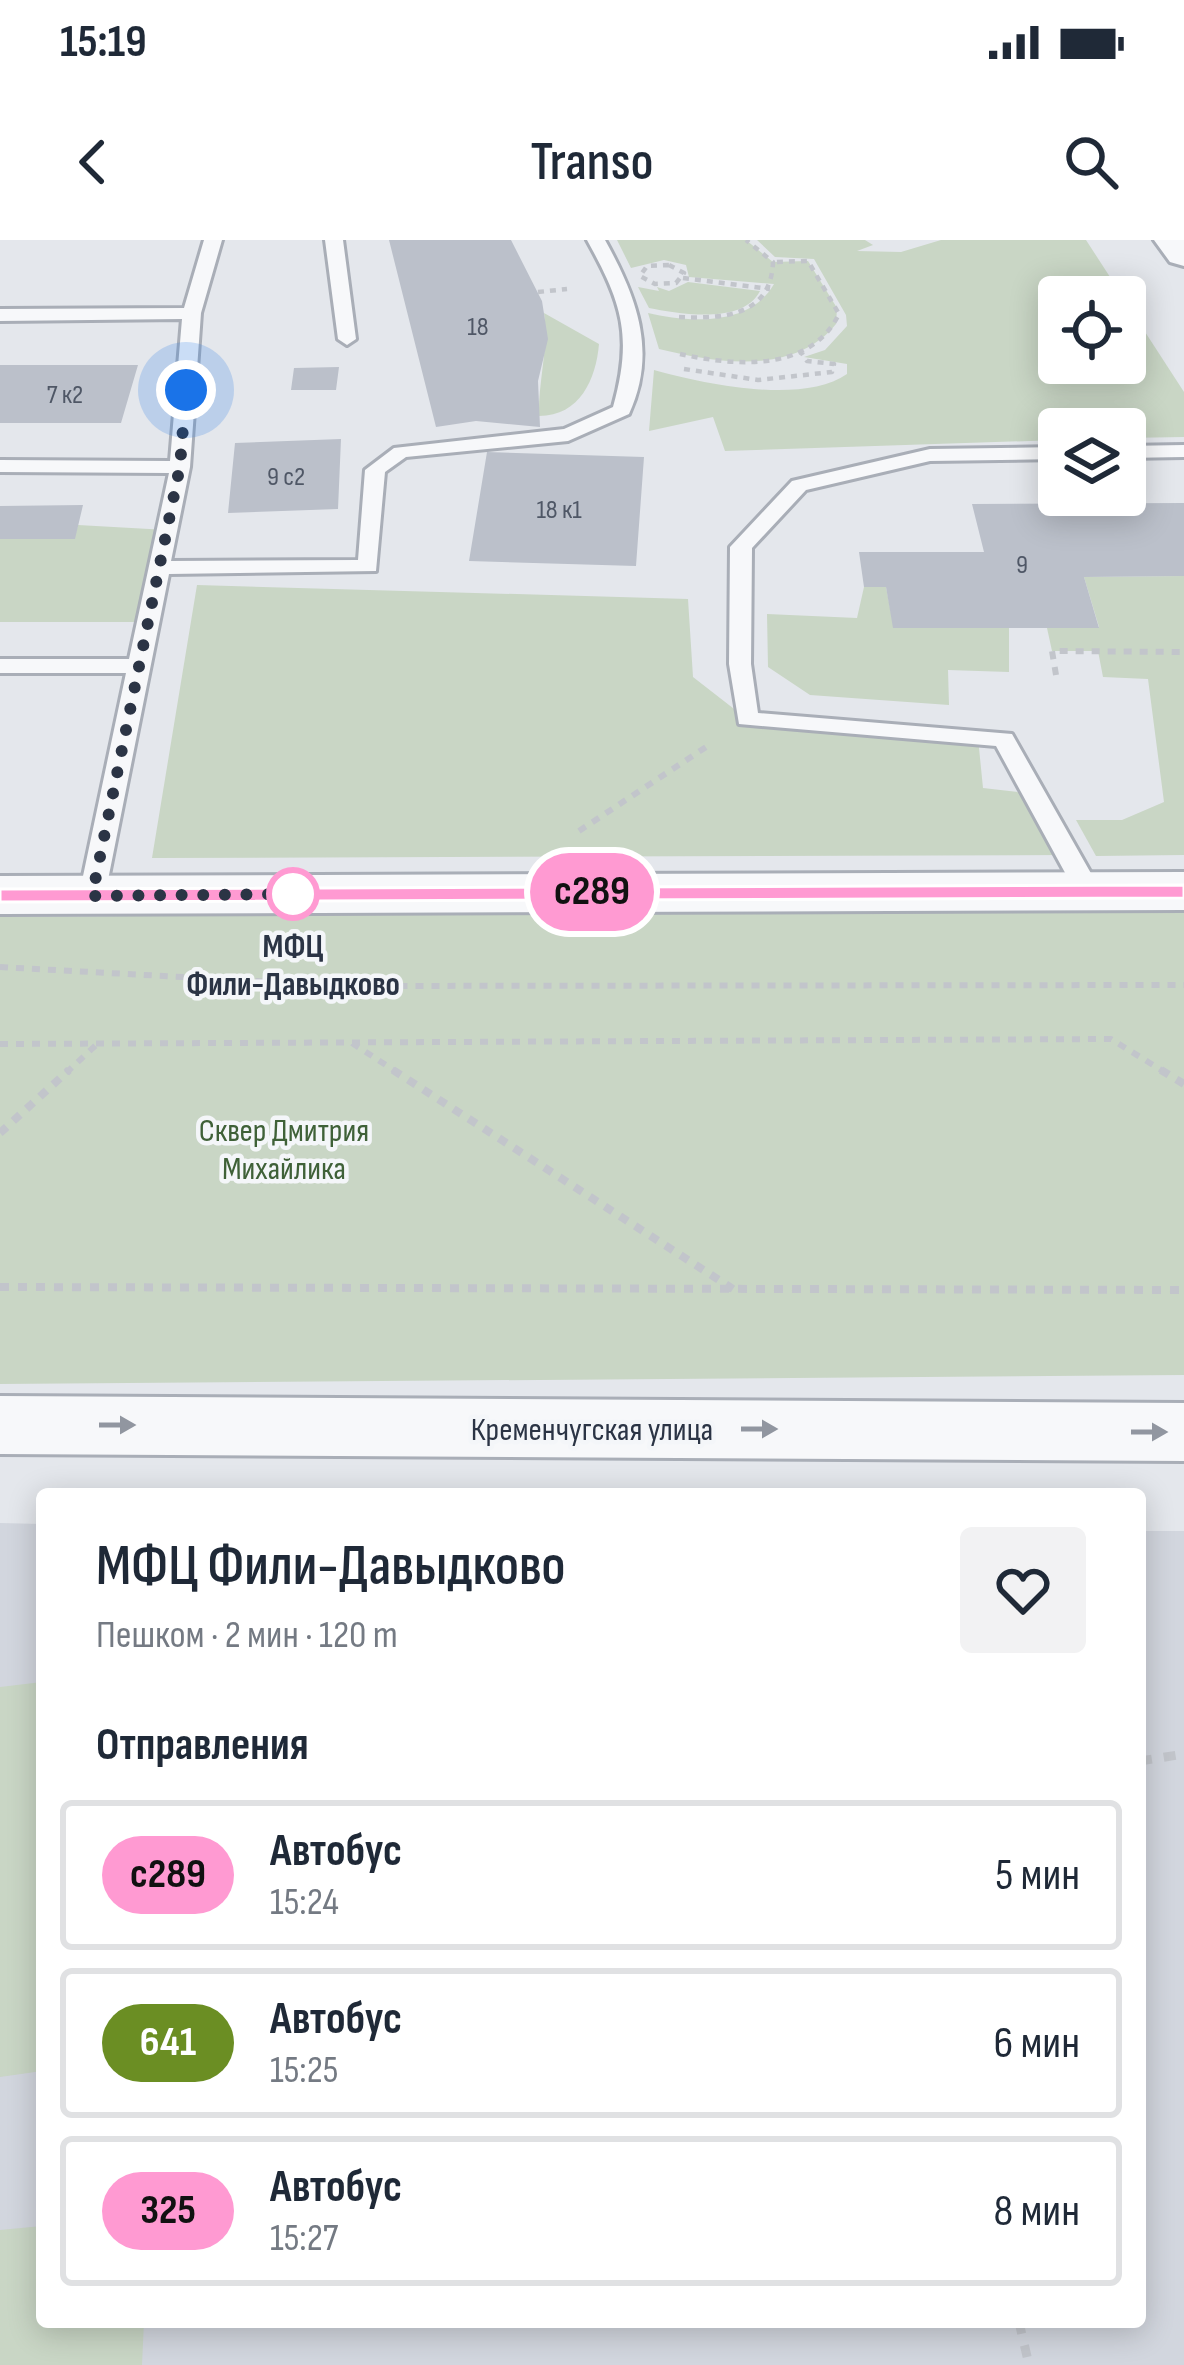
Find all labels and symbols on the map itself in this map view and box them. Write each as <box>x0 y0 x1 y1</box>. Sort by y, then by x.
house number: 18 <box>467 311 489 343</box>
your location <box>156 360 216 420</box>
house number: 7 к2 <box>47 379 83 411</box>
house number: 9 с2 <box>267 461 305 493</box>
house number: 18 к1 <box>536 494 582 526</box>
house number: 9 <box>1016 549 1028 581</box>
line badge: с289 <box>508 853 676 931</box>
marker: МФЦ Фили-Давыдково <box>268 869 318 919</box>
place label: МФЦ Фили-Давыдково <box>186 927 400 1005</box>
park label: Сквер Дмитрия Михайлика <box>199 1111 369 1189</box>
street label: Кременчугская улица <box>471 1410 713 1450</box>
one-way arrow <box>99 1415 137 1435</box>
one-way arrow <box>741 1420 779 1439</box>
one-way arrow <box>1131 1422 1169 1442</box>

